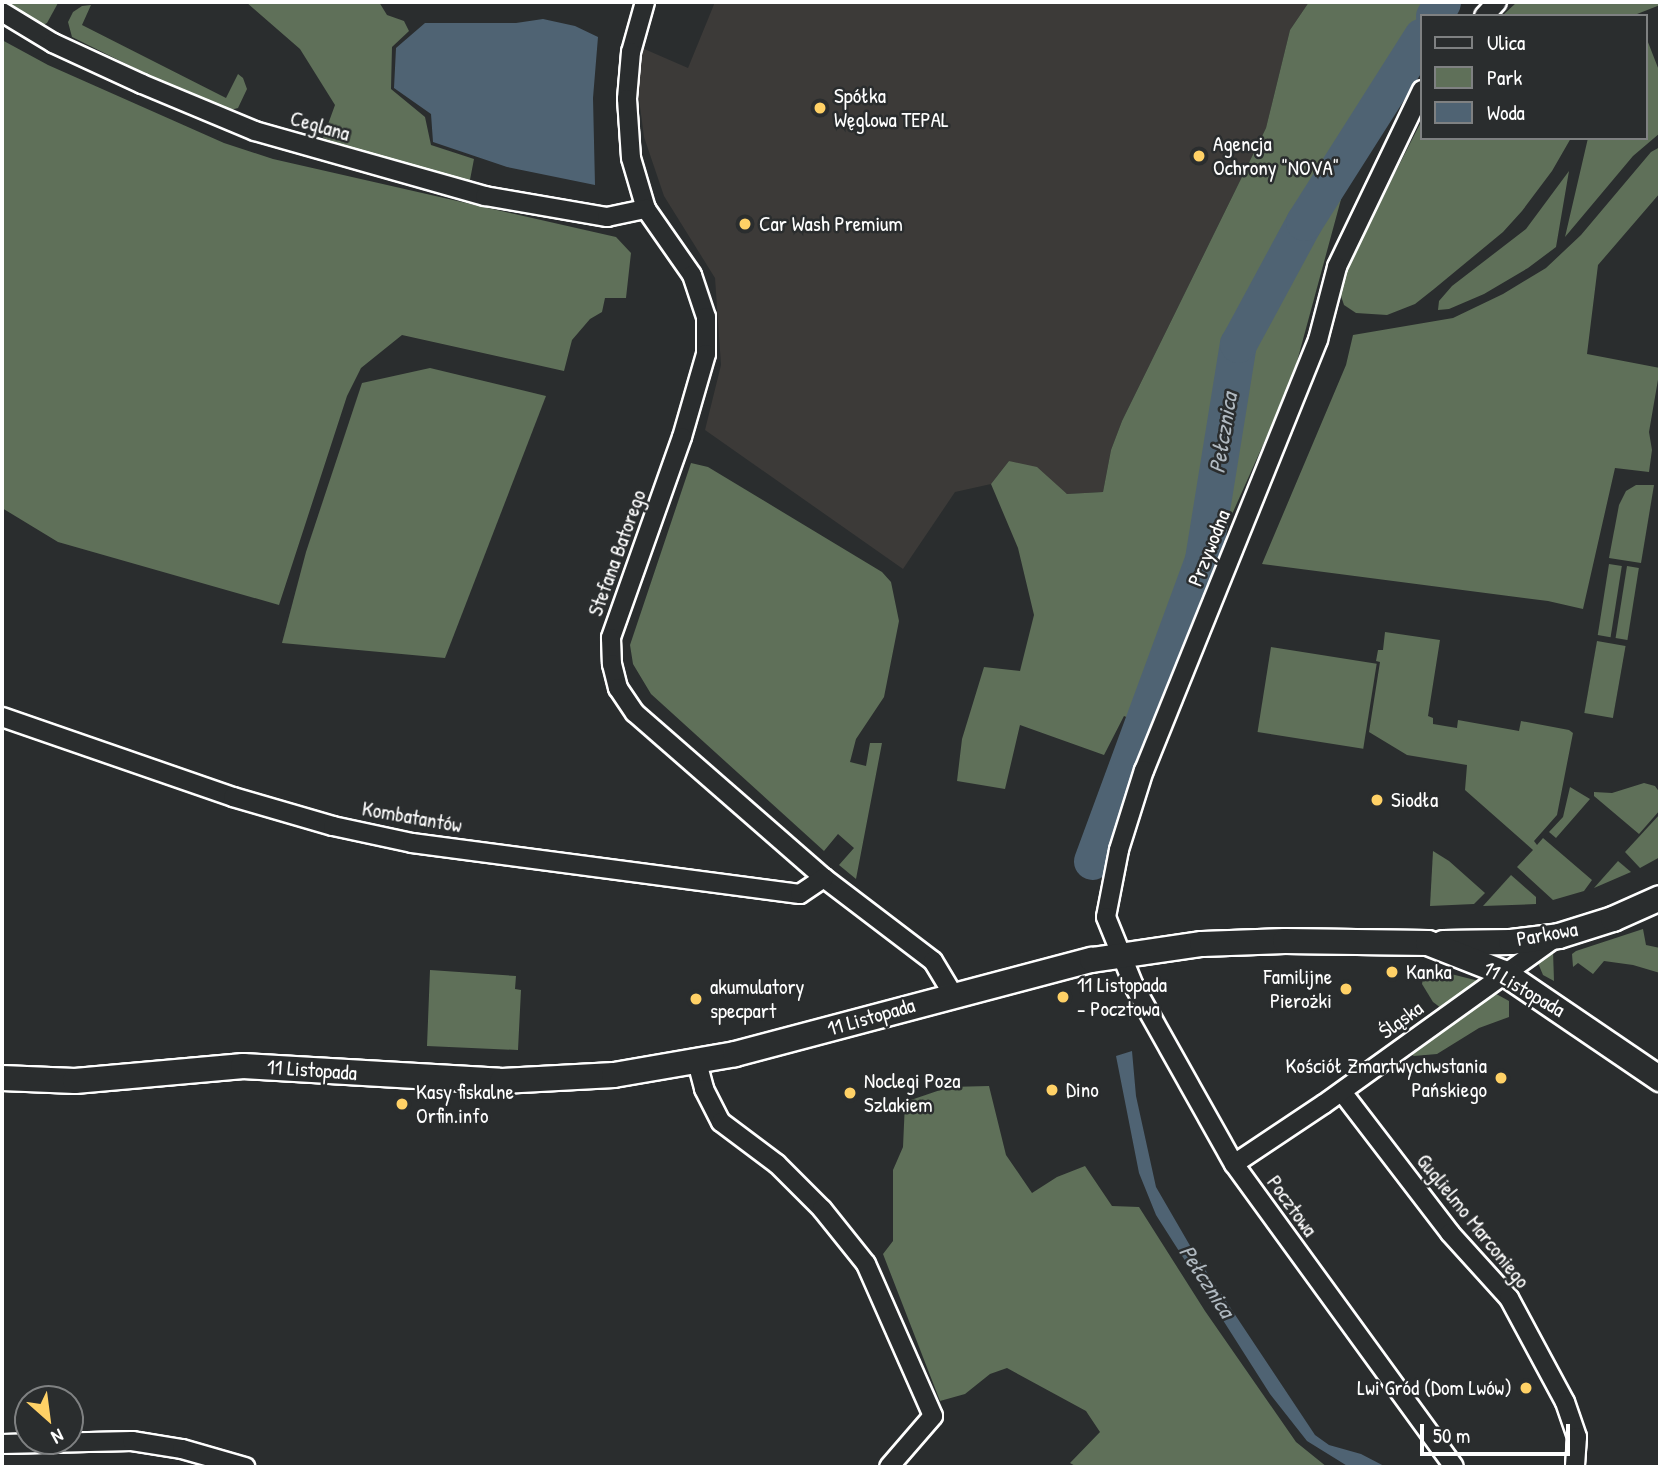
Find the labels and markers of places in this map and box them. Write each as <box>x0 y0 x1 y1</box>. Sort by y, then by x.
place label: Spółka Węglowa TEPAL <box>834 83 949 133</box>
marker: Spółka Węglowa TEPAL <box>812 100 828 116</box>
place label: Agencja Ochrony "NOVA" <box>1213 131 1339 181</box>
marker: Agencja Ochrony "NOVA" <box>1191 148 1207 164</box>
place label: Car Wash Premium <box>759 211 903 237</box>
marker: Car Wash Premium <box>737 216 753 232</box>
place label: Siodła <box>1391 787 1438 813</box>
marker: Siodła <box>1369 792 1385 808</box>
place label: Kanka <box>1406 959 1452 985</box>
place label: Familijne Pierożki <box>1264 964 1332 1014</box>
marker: Kanka <box>1384 964 1400 980</box>
place label: 11 Listopada - Pocztowa <box>1077 972 1167 1022</box>
place label: akumulatory specpart <box>710 974 804 1024</box>
marker: Familijne Pierożki <box>1338 981 1354 997</box>
marker: 11 Listopada - Pocztowa <box>1055 989 1071 1005</box>
marker: akumulatory specpart <box>688 991 704 1007</box>
place label: Kościół Zmartwychwstania Pańskiego <box>1286 1053 1487 1103</box>
place label: Noclegi Poza Szlakiem <box>864 1068 960 1118</box>
marker: Kościół Zmartwychwstania Pańskiego <box>1493 1070 1509 1086</box>
place label: Dino <box>1066 1077 1099 1103</box>
place label: Kasy fiskalne Orfin.info <box>416 1079 514 1129</box>
marker: Dino <box>1044 1082 1060 1098</box>
marker: Noclegi Poza Szlakiem <box>842 1085 858 1101</box>
marker: Kasy fiskalne Orfin.info <box>394 1096 410 1112</box>
place label: Lwi Gród (Dom Lwów) <box>1357 1375 1512 1401</box>
marker: Lwi Gród (Dom Lwów) <box>1518 1380 1534 1396</box>

